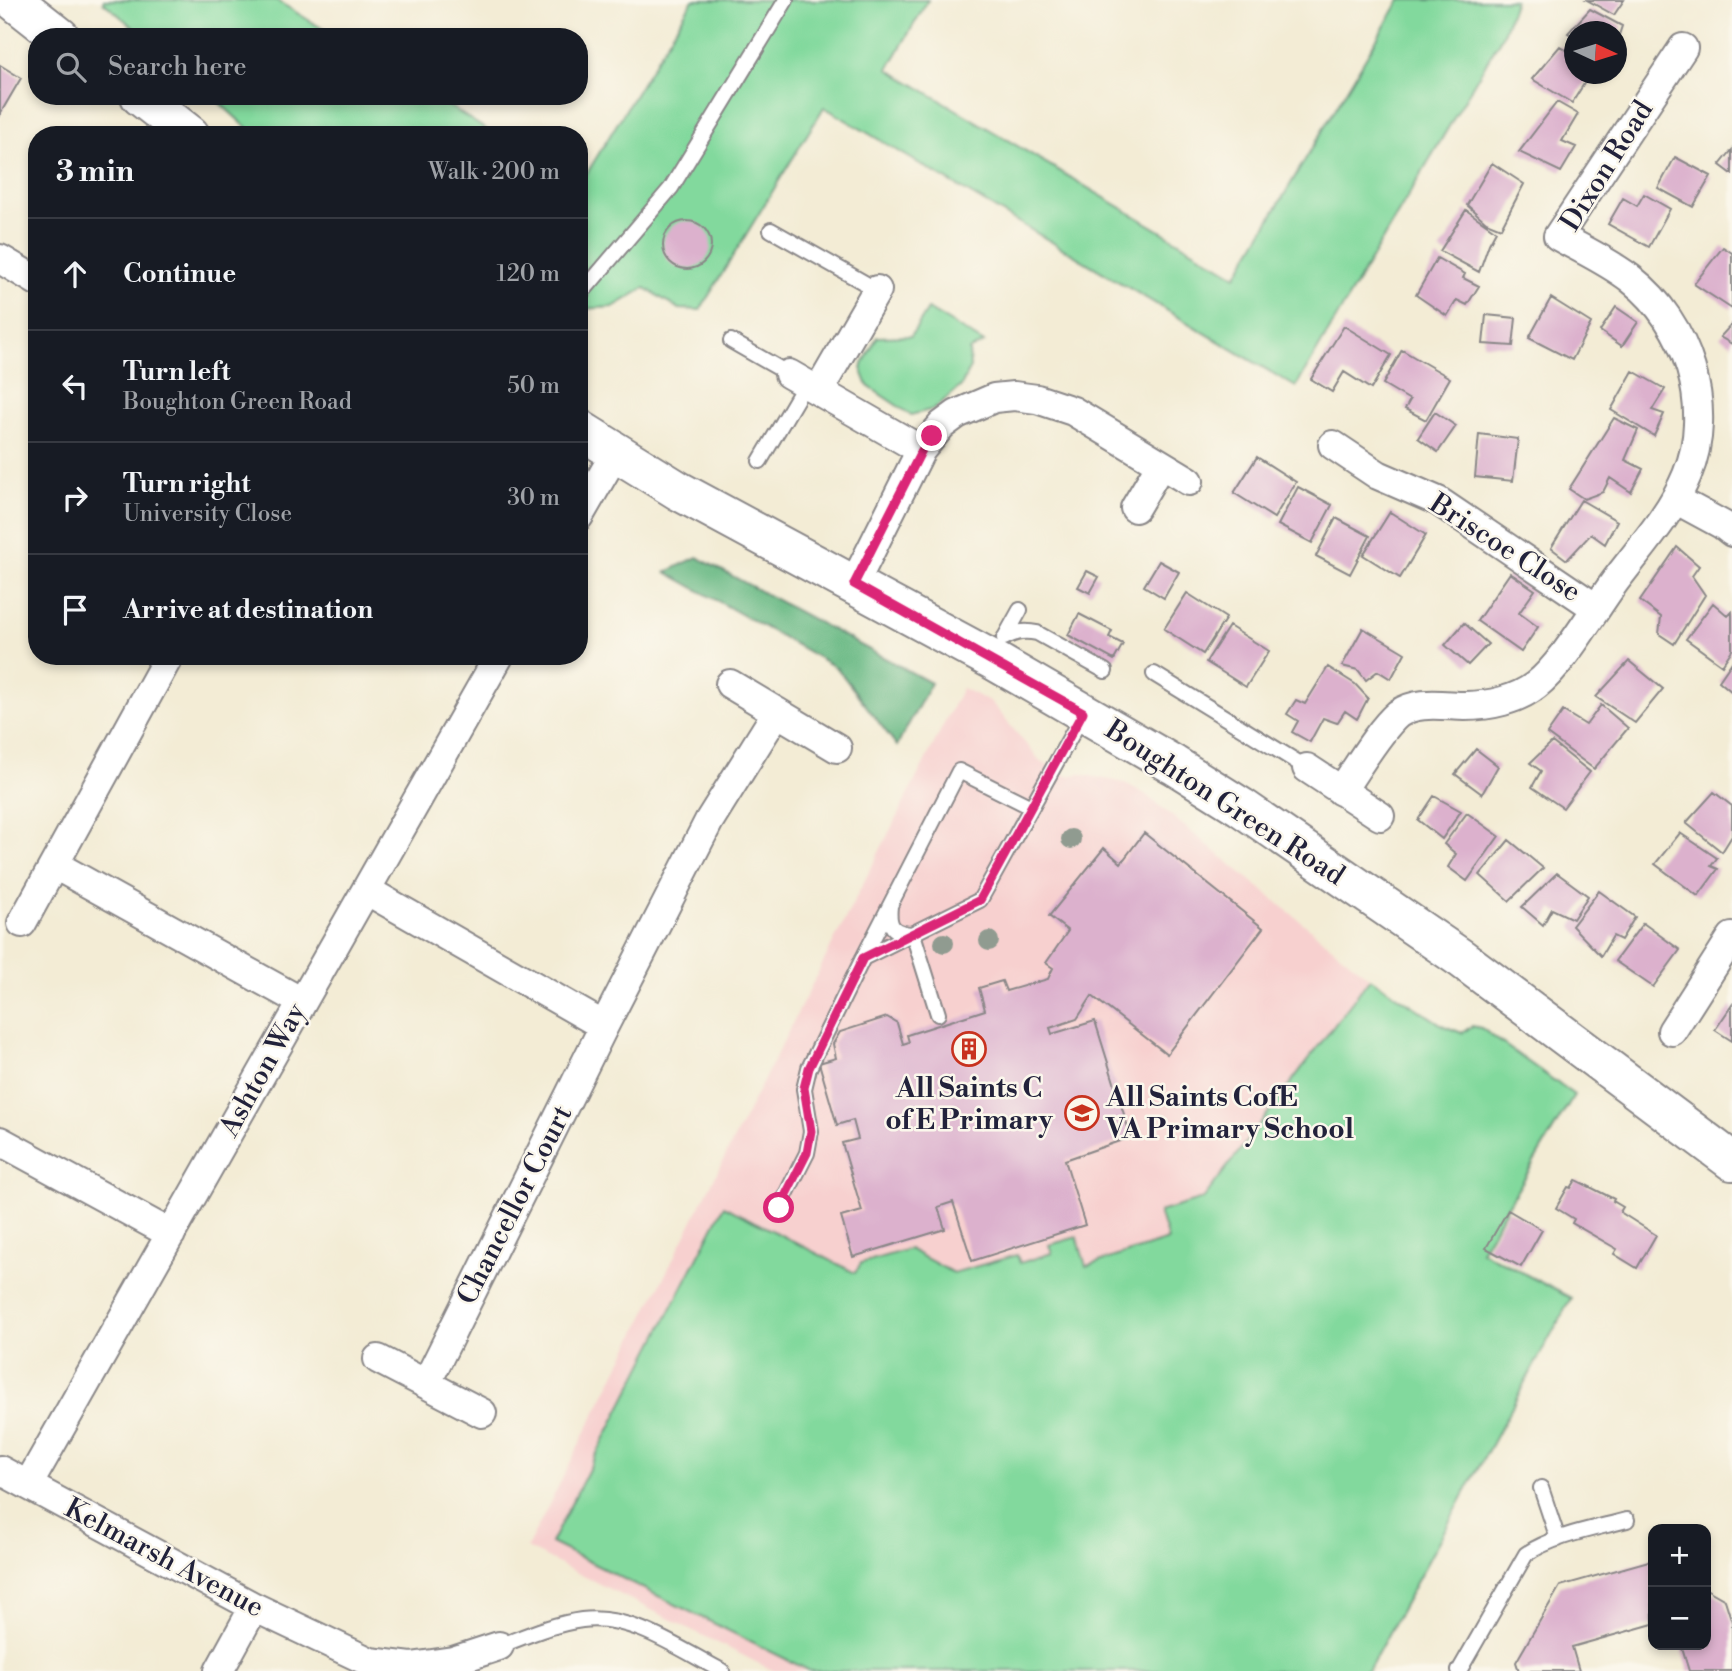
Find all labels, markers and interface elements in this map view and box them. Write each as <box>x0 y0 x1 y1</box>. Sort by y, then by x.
north arrow <box>1564 21 1627 84</box>
search box <box>28 28 588 105</box>
icon: search <box>52 48 90 86</box>
text: Search here <box>108 51 247 83</box>
street label: Dixon Road <box>1553 94 1661 238</box>
text: 3 min <box>56 153 134 191</box>
text: Walk · 200 m <box>428 158 560 186</box>
icon: ahead <box>56 255 94 293</box>
text: Continue <box>123 258 236 290</box>
text: 120 m <box>496 260 560 288</box>
text: Turn left <box>123 356 231 388</box>
icon: left <box>56 367 94 405</box>
text: 50 m <box>507 372 560 400</box>
text: Boughton Green Road <box>123 388 352 416</box>
route end <box>916 420 947 451</box>
text: Turn right <box>123 468 251 500</box>
icon: right <box>56 479 94 517</box>
text: 30 m <box>507 484 560 512</box>
street label: Briscoe Close <box>1422 486 1587 610</box>
text: University Close <box>123 500 292 528</box>
icon: arrive <box>56 591 94 629</box>
text: Arrive at destination <box>123 594 373 626</box>
street label: Boughton Green Road <box>1098 712 1351 894</box>
street label: Ashton Way <box>212 997 314 1144</box>
building icon: All Saints C of E Primary <box>950 1030 988 1068</box>
place label: All Saints C of E Primary <box>885 1071 1054 1138</box>
place label: All Saints CofE VA Primary School <box>1105 1080 1354 1147</box>
school or university icon: All Saints CofE VA Primary School <box>1063 1094 1101 1132</box>
street label: Chancellor Court <box>450 1099 580 1310</box>
route start <box>763 1192 794 1223</box>
street label: Kelmarsh Avenue <box>58 1491 270 1625</box>
map controls <box>1648 1524 1711 1650</box>
button: + <box>1648 1524 1711 1587</box>
button: − <box>1648 1587 1711 1650</box>

